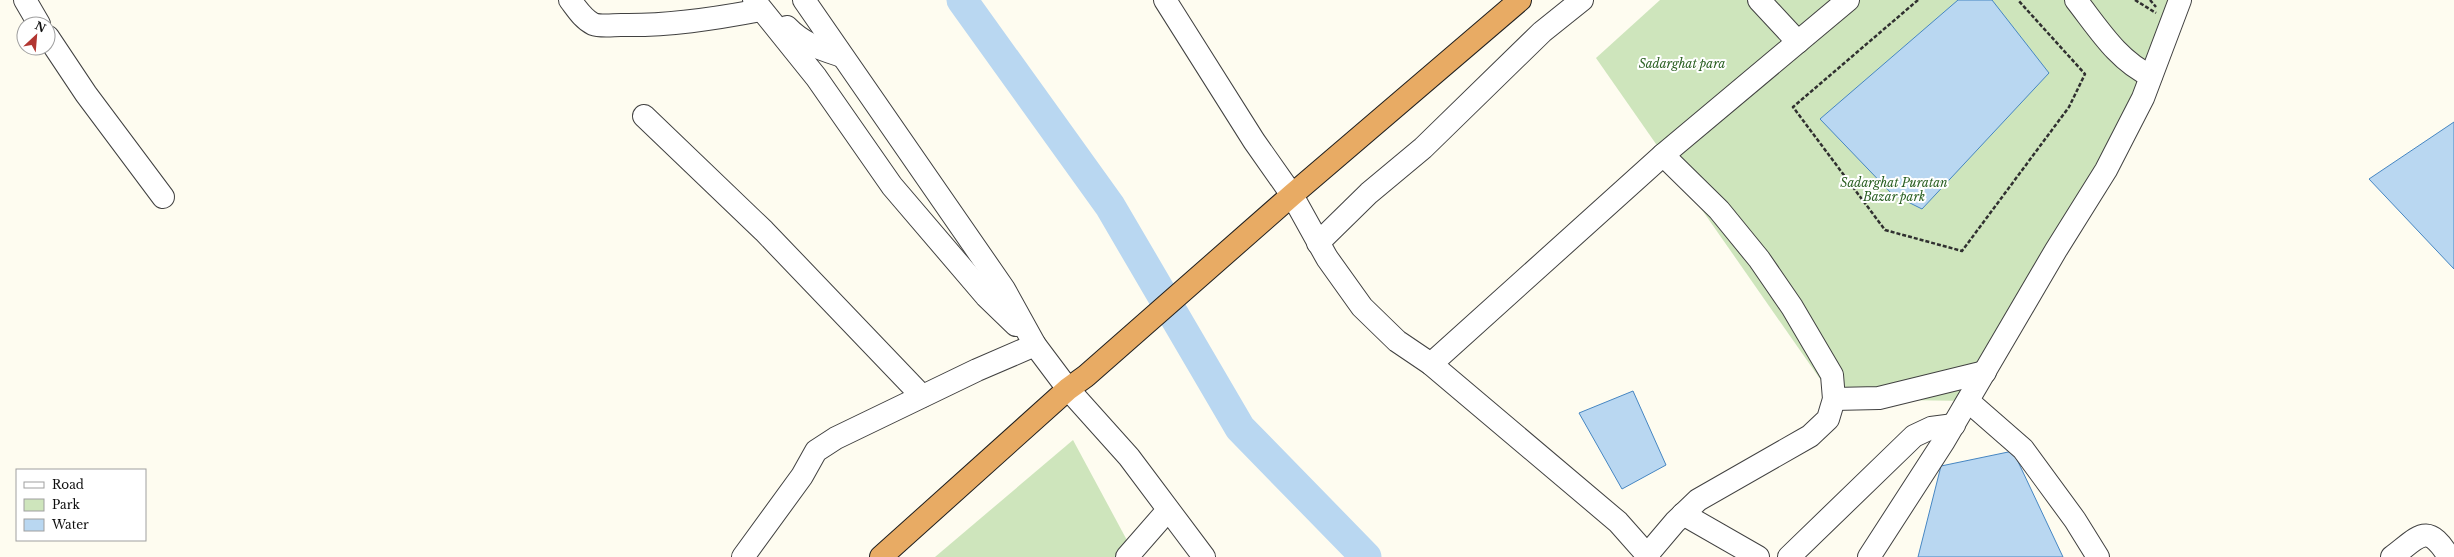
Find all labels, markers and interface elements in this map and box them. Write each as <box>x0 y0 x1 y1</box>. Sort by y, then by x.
north arrow <box>16 16 56 56</box>
text: N <box>33 18 49 36</box>
park label: Sadarghat para <box>1639 56 1725 71</box>
park label: Sadarghat Puratan Bazar park <box>1840 175 1948 204</box>
legend <box>16 469 146 541</box>
text: Road <box>52 477 84 492</box>
text: Park <box>52 497 80 512</box>
text: Water <box>51 517 89 532</box>

